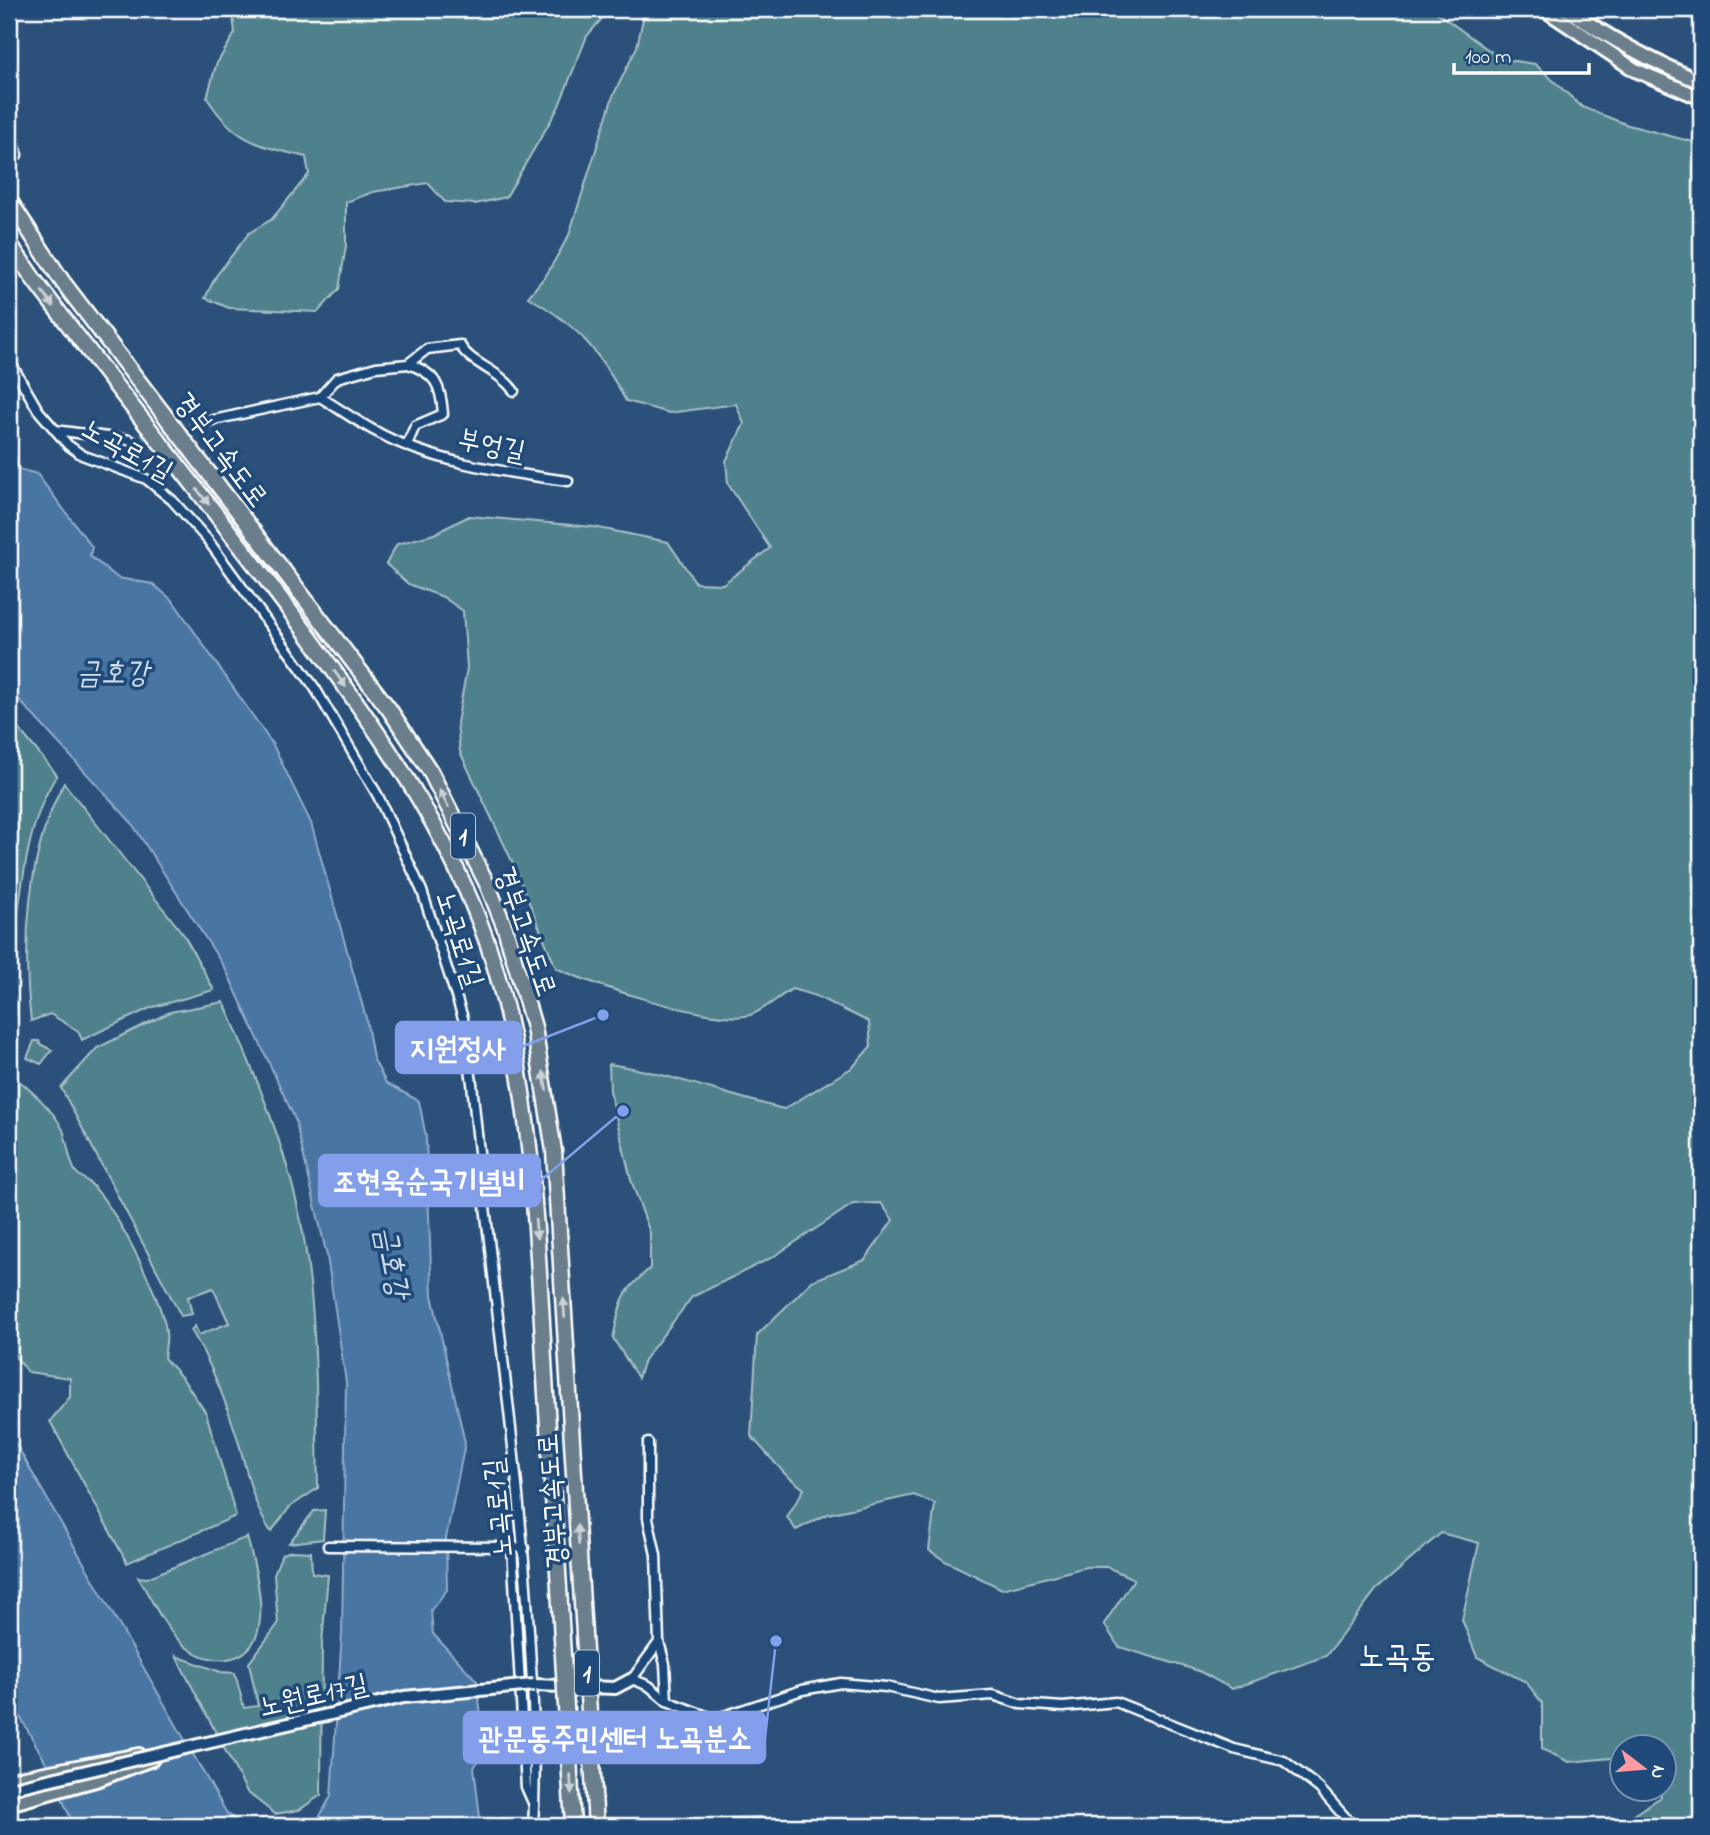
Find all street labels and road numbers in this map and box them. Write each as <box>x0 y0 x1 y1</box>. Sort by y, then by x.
street label: 경부고속도로 <box>162 385 276 517</box>
street label: 노곡로1길 <box>73 410 180 494</box>
street label: 부엉길 <box>454 420 529 475</box>
road number: 1 <box>451 814 475 858</box>
street label: 경부고속도로 <box>482 862 565 1003</box>
street label: 노곡로1길 <box>423 887 492 994</box>
street label: 경부고속도로 <box>529 1432 580 1570</box>
street label: 노곡로1길 <box>475 1456 526 1559</box>
road number: 1 <box>575 1650 599 1696</box>
street label: 노원로17길 <box>255 1665 372 1730</box>

